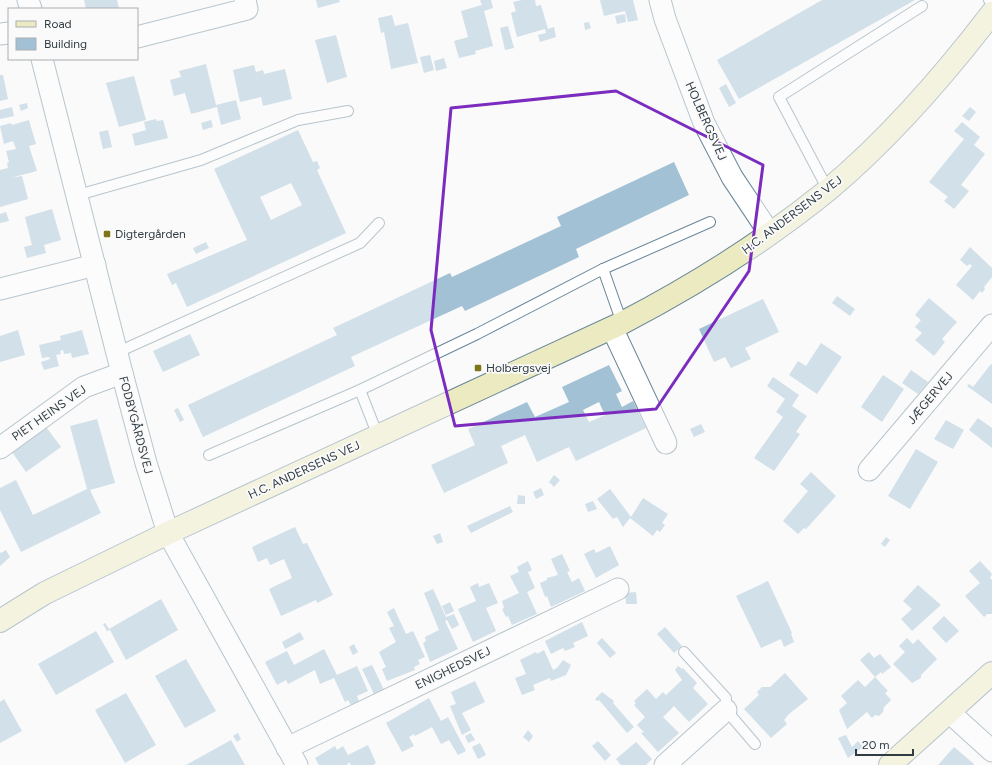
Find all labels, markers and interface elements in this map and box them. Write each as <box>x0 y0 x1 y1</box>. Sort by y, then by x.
legend <box>8 8 138 60</box>
text: Road <box>44 17 72 31</box>
text: Building <box>44 37 87 51</box>
street label: HOLBERGSVEJ <box>682 80 730 162</box>
street label: H.C. ANDERSENS VEJ <box>739 173 845 257</box>
place label: Digtergården <box>115 227 186 241</box>
marker: Digtergården <box>102 229 112 239</box>
place label: Holbergsvej <box>486 361 551 375</box>
marker: Holbergsvej <box>473 363 483 373</box>
street label: JÆGERVEJ <box>904 369 956 427</box>
street label: FODBYGÅRDSVEJ <box>116 375 156 475</box>
street label: PIET HEINS VEJ <box>9 382 89 444</box>
street label: H.C. ANDERSENS VEJ <box>246 438 362 502</box>
street label: ENIGHEDSVEJ <box>413 644 493 692</box>
scale bar <box>856 731 913 757</box>
text: 20 m <box>862 738 890 752</box>

